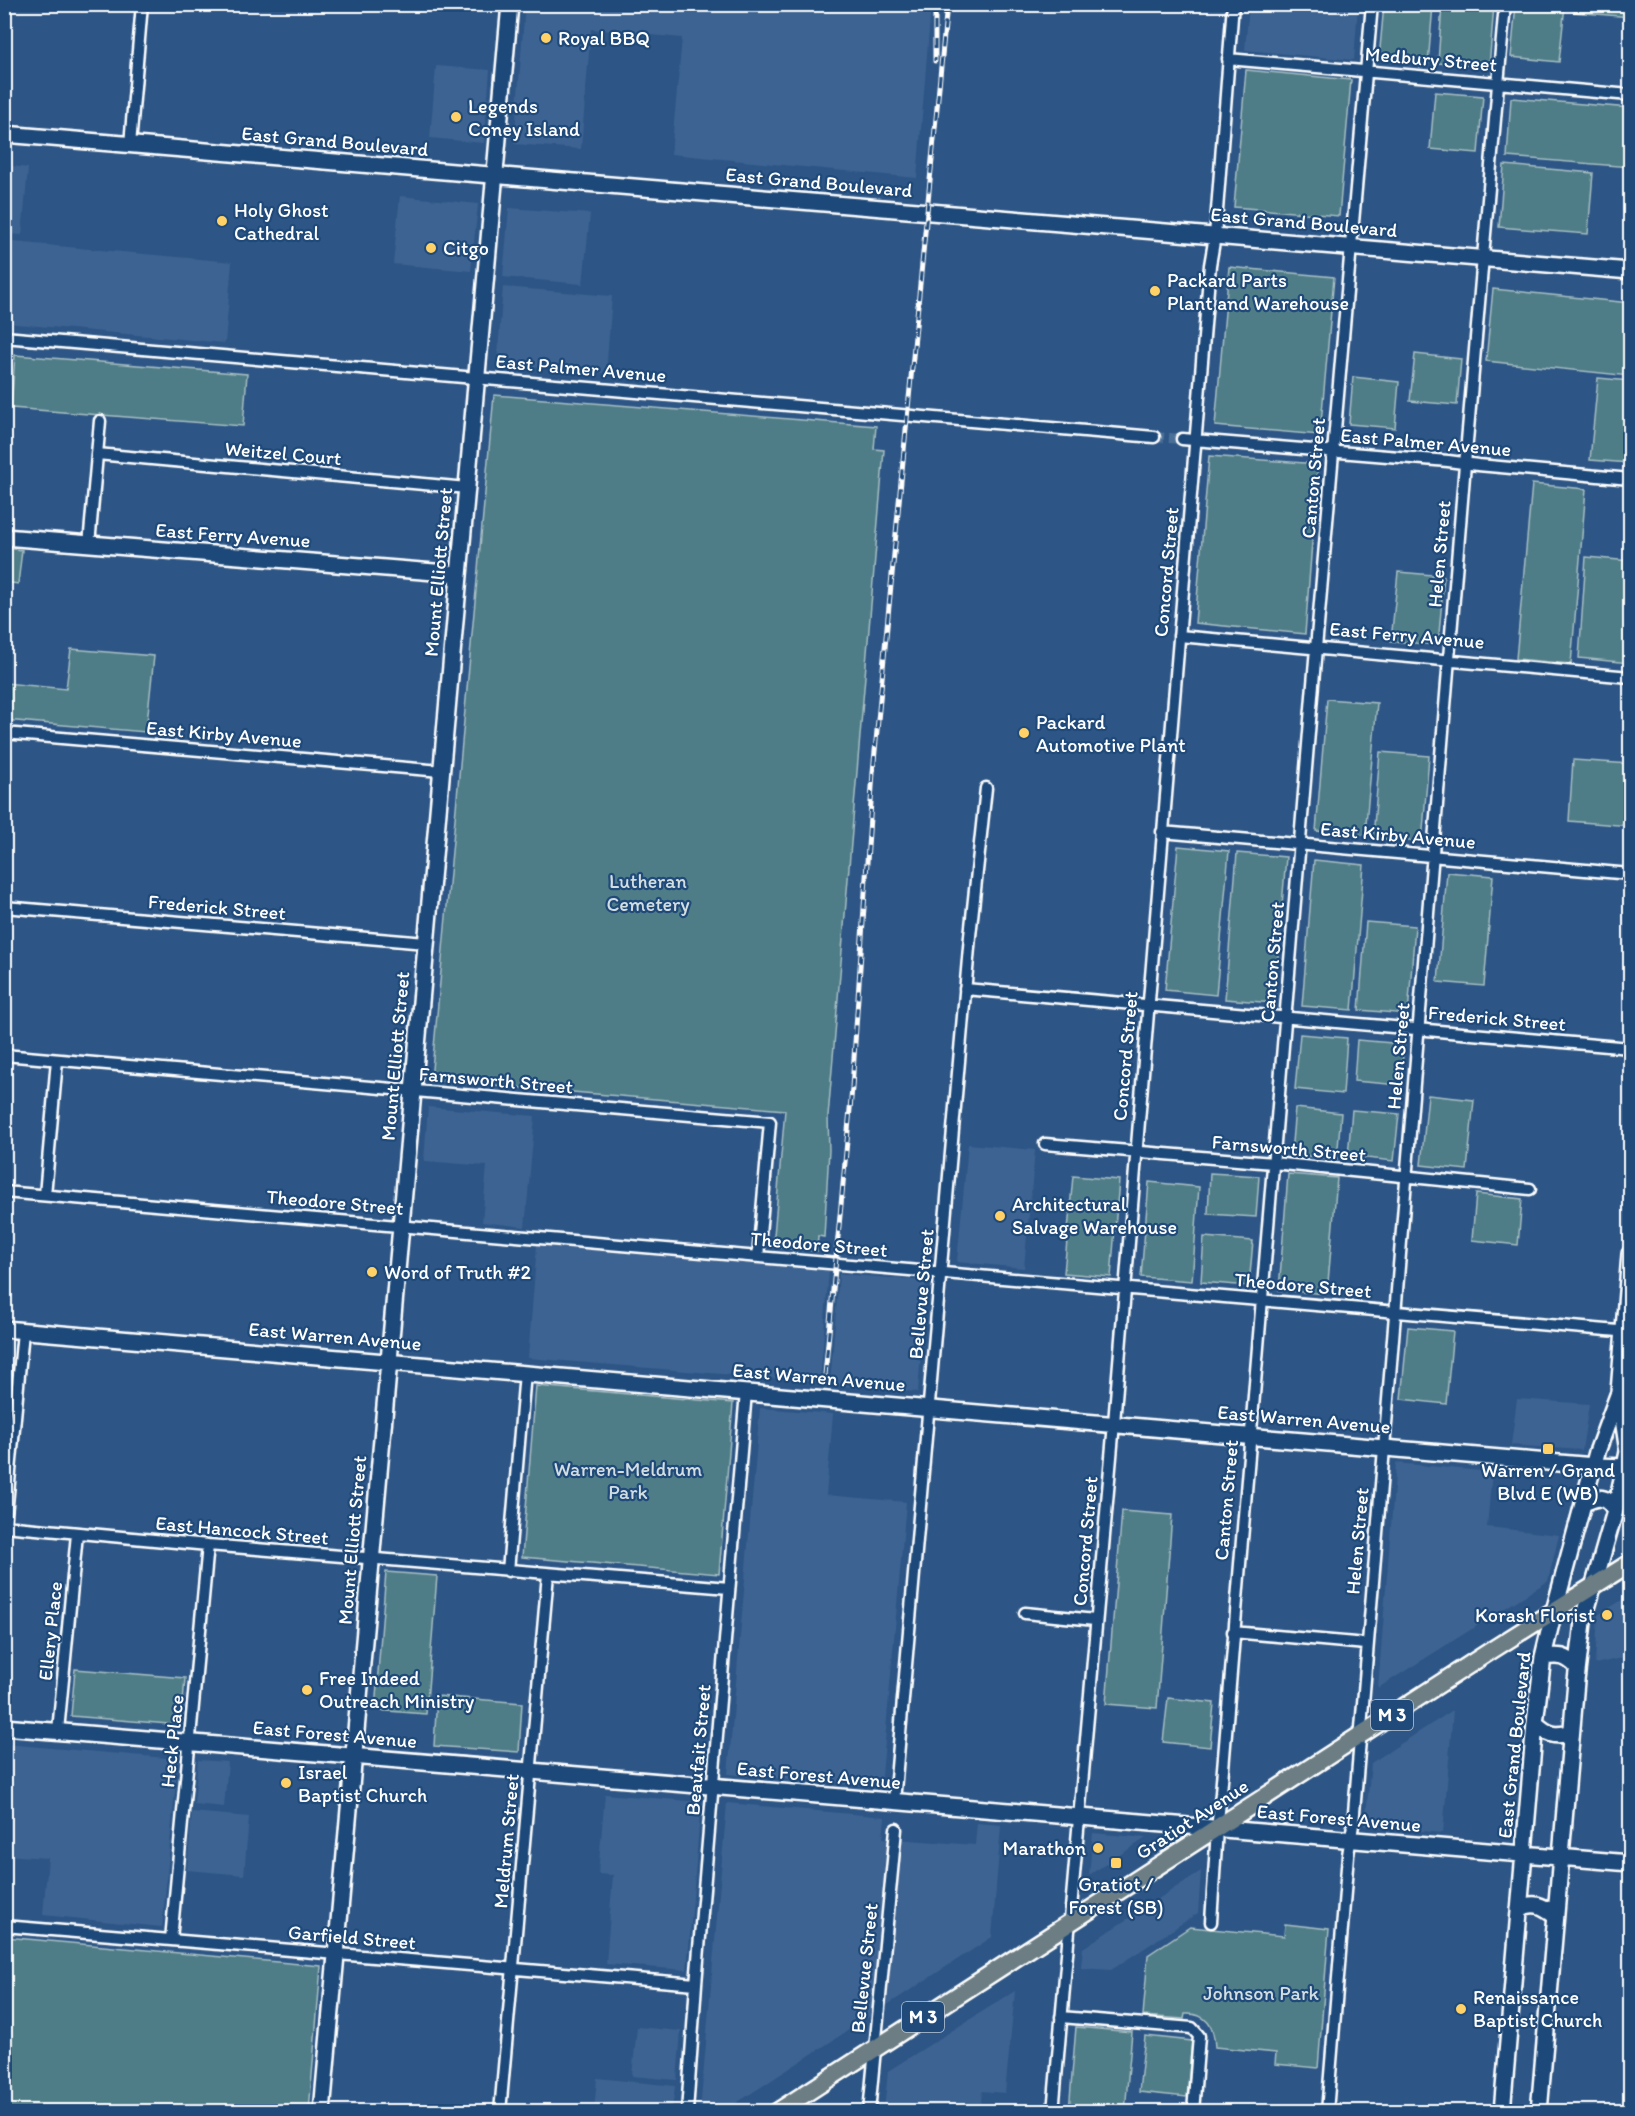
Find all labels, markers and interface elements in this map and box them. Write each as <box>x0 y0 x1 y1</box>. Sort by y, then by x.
place label: Royal BBQ <box>558 26 650 50</box>
marker: Royal BBQ <box>539 31 553 45</box>
street label: Medbury Street <box>1364 41 1498 77</box>
place label: Legends Coney Island <box>468 94 580 141</box>
marker: Legends Coney Island <box>449 110 463 124</box>
street label: East Grand Boulevard <box>241 121 430 161</box>
street label: East Grand Boulevard <box>725 162 914 202</box>
place label: Holy Ghost Cathedral <box>234 198 329 245</box>
street label: East Grand Boulevard <box>1210 202 1399 242</box>
marker: Holy Ghost Cathedral <box>215 214 229 228</box>
place label: Citgo <box>443 236 489 260</box>
marker: Citgo <box>424 241 438 255</box>
place label: Packard Parts Plant and Warehouse <box>1167 268 1349 315</box>
marker: Packard Parts Plant and Warehouse <box>1148 284 1162 298</box>
street label: East Palmer Avenue <box>495 349 667 387</box>
street label: Canton Street <box>1296 417 1330 539</box>
street label: East Palmer Avenue <box>1340 423 1512 461</box>
street label: Weitzel Court <box>224 436 343 470</box>
street label: Mount Elliott Street <box>419 486 457 658</box>
street label: Helen Street <box>1422 499 1456 608</box>
street label: Concord Street <box>1148 506 1184 638</box>
street label: East Ferry Avenue <box>155 518 311 552</box>
street label: East Ferry Avenue <box>1329 616 1485 654</box>
place label: Packard Automotive Plant <box>1036 710 1186 757</box>
street label: East Kirby Avenue <box>145 715 303 753</box>
marker: Packard Automotive Plant <box>1017 726 1031 740</box>
street label: East Kirby Avenue <box>1319 816 1477 854</box>
park label: Lutheran Cemetery <box>606 869 690 916</box>
street label: Frederick Street <box>147 889 287 925</box>
street label: Canton Street <box>1255 901 1289 1023</box>
street label: Mount Elliott Street <box>376 970 414 1142</box>
street label: Concord Street <box>1107 990 1143 1122</box>
street label: Frederick Street <box>1427 1000 1567 1036</box>
street label: Helen Street <box>1381 1001 1415 1110</box>
street label: Farnsworth Street <box>418 1061 574 1099</box>
street label: Farnsworth Street <box>1211 1129 1367 1167</box>
street label: Theodore Street <box>265 1184 405 1220</box>
place label: Architectural Salvage Warehouse <box>1012 1192 1177 1239</box>
marker: Architectural Salvage Warehouse <box>993 1209 1007 1223</box>
street label: Theodore Street <box>749 1226 889 1262</box>
street label: Bellevue Street <box>903 1228 939 1360</box>
place label: Word of Truth #2 <box>384 1260 532 1284</box>
marker: Word of Truth #2 <box>365 1265 379 1279</box>
street label: Theodore Street <box>1233 1267 1373 1303</box>
street label: East Warren Avenue <box>248 1316 422 1356</box>
street label: East Warren Avenue <box>732 1357 906 1397</box>
street label: East Warren Avenue <box>1217 1399 1391 1439</box>
street label: Canton Street <box>1209 1439 1243 1561</box>
marker: Warren / Grand Blvd E (WB) <box>1541 1442 1555 1456</box>
street label: Mount Elliott Street <box>333 1454 371 1626</box>
park label: Warren-Meldrum Park <box>554 1457 703 1504</box>
place label: Warren / Grand Blvd E (WB) <box>1481 1458 1615 1505</box>
street label: Concord Street <box>1067 1475 1103 1607</box>
street label: Helen Street <box>1340 1486 1374 1595</box>
street label: East Hancock Street <box>154 1510 330 1550</box>
street label: Ellery Place <box>33 1580 67 1682</box>
place label: Korash Florist <box>1475 1603 1595 1627</box>
marker: Korash Florist <box>1600 1608 1614 1622</box>
street label: East Grand Boulevard <box>1492 1650 1536 1839</box>
place label: Free Indeed Outreach Ministry <box>319 1666 475 1713</box>
marker: Free Indeed Outreach Ministry <box>300 1683 314 1697</box>
street label: Beaufait Street <box>680 1683 716 1817</box>
street label: Heck Place <box>155 1693 189 1789</box>
road number: M 3 <box>1371 1700 1413 1730</box>
street label: East Forest Avenue <box>252 1715 418 1753</box>
street label: East Forest Avenue <box>736 1756 902 1794</box>
place label: Israel Baptist Church <box>298 1760 427 1807</box>
street label: Meldrum Street <box>488 1773 524 1909</box>
street label: Gratiot Avenue <box>1131 1774 1253 1864</box>
marker: Israel Baptist Church <box>279 1776 293 1790</box>
street label: East Forest Avenue <box>1256 1799 1422 1837</box>
place label: Marathon <box>1003 1836 1086 1860</box>
marker: Marathon <box>1091 1841 1105 1855</box>
marker: Gratiot / Forest (SB) <box>1109 1856 1123 1870</box>
place label: Gratiot / Forest (SB) <box>1068 1872 1164 1919</box>
street label: Bellevue Street <box>845 1902 883 2034</box>
street label: Garfield Street <box>287 1919 417 1955</box>
park label: Johnson Park <box>1203 1981 1319 2005</box>
place label: Renaissance Baptist Church <box>1473 1985 1602 2032</box>
road number: M 3 <box>902 2002 944 2032</box>
marker: Renaissance Baptist Church <box>1454 2002 1468 2016</box>

